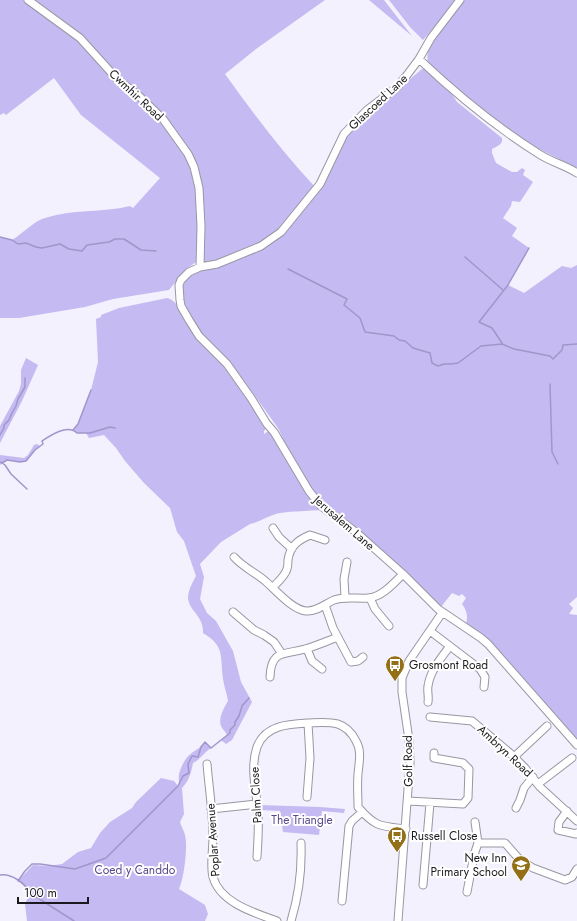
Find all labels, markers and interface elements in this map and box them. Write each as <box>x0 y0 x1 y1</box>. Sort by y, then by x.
street label: Cwmhir Road <box>105 65 167 125</box>
street label: Glascoed Lane <box>344 70 412 134</box>
street label: Jerusalem Lane <box>308 490 378 555</box>
bus stop icon: Grosmont Road <box>384 654 406 682</box>
place label: Grosmont Road <box>409 656 488 674</box>
street label: Ambryn Road <box>473 721 537 781</box>
street label: Golf Road <box>399 735 417 787</box>
street label: Palm Close <box>246 766 266 824</box>
street label: Poplar Avenue <box>201 803 225 877</box>
park label: The Triangle <box>271 811 333 829</box>
bus stop icon: Russell Close <box>386 825 408 853</box>
place label: Russell Close <box>411 827 478 845</box>
place label: New Inn Primary School <box>430 849 507 881</box>
school or university icon: New Inn Primary School <box>510 854 532 882</box>
park label: Coed y Canddo <box>95 861 176 879</box>
scale bar <box>18 879 88 905</box>
text: 100 m <box>24 884 57 902</box>

